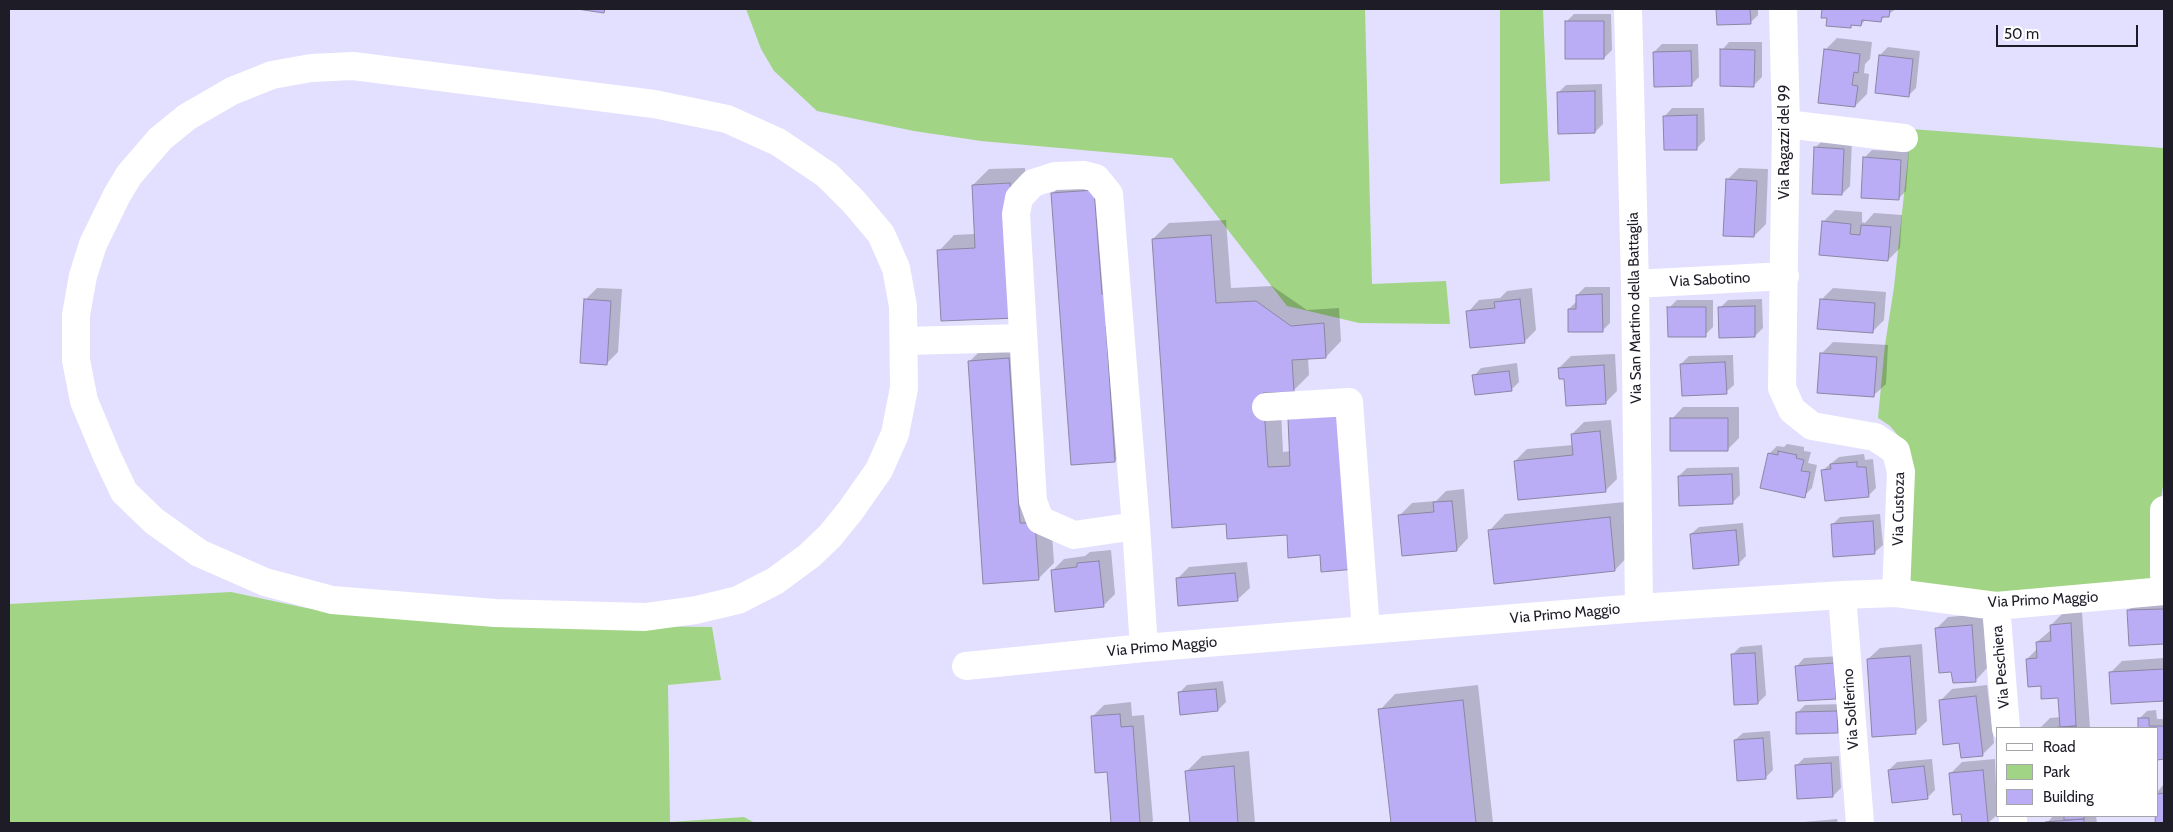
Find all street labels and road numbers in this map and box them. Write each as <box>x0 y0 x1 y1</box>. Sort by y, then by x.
street label: Via Ragazzi del 99 <box>1776 84 1794 200</box>
street label: Via San Martino della Battaglia <box>1624 212 1646 404</box>
street label: Via Sabotino <box>1669 269 1751 291</box>
street label: Via Custoza <box>1889 472 1909 546</box>
street label: Via Primo Maggio <box>1987 588 2099 612</box>
street label: Via Primo Maggio <box>1509 600 1621 628</box>
street label: Via Peschiera <box>1988 625 2014 709</box>
street label: Via Primo Maggio <box>1106 633 1218 661</box>
street label: Via Solferino <box>1839 668 1863 750</box>

